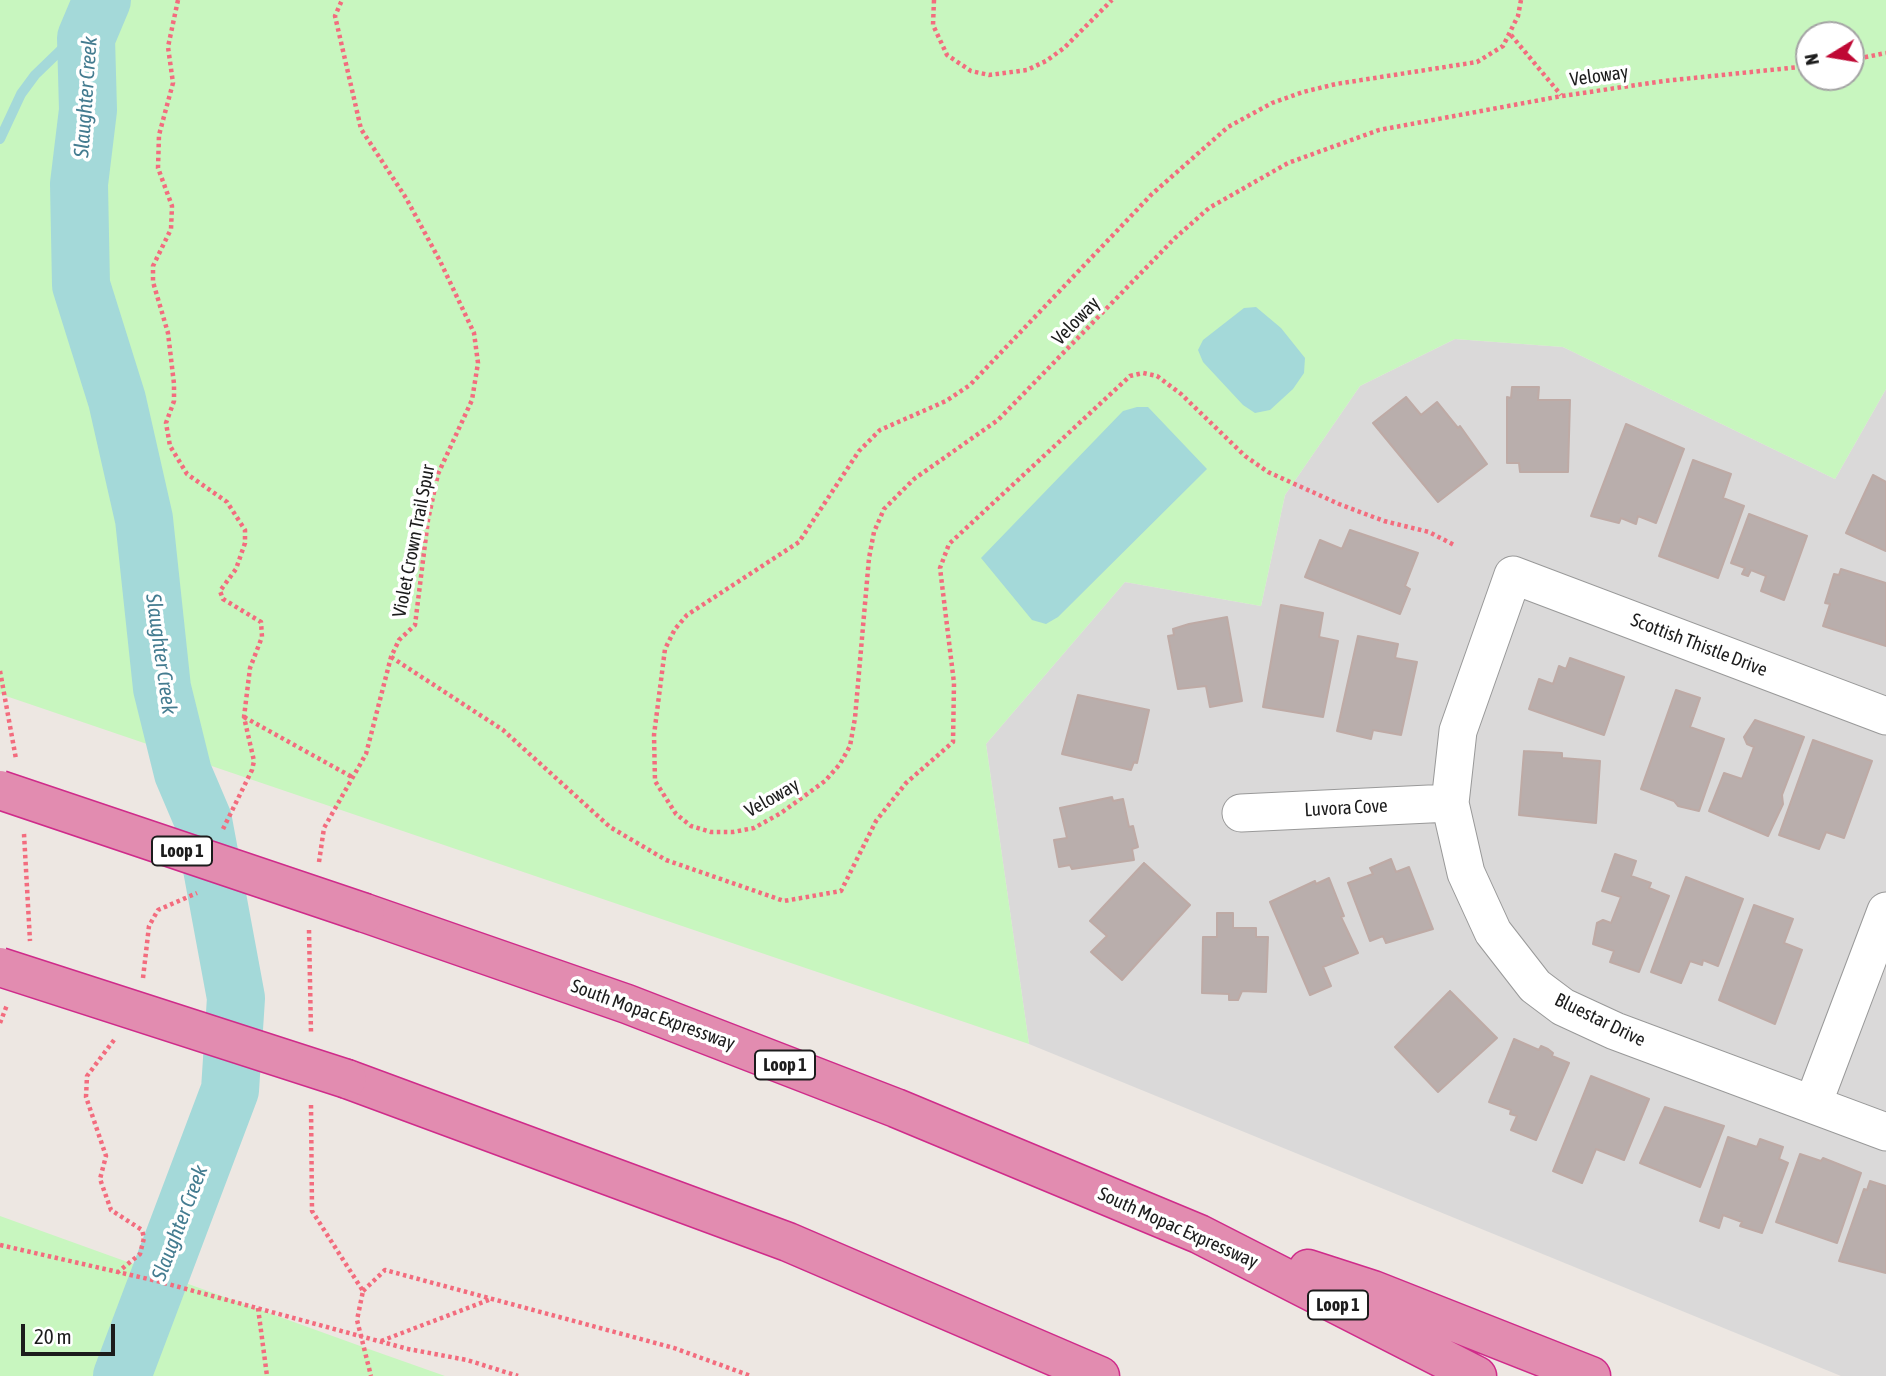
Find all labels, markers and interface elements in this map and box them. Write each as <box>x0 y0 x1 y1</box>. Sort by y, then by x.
north arrow <box>1795 21 1865 91</box>
water label: Slaughter Creek <box>69 36 103 158</box>
text: N <box>1799 52 1823 67</box>
street label: Veloway <box>1568 61 1630 91</box>
street label: Veloway <box>1047 292 1105 350</box>
street label: Violet Crown Trail Spur <box>388 463 440 619</box>
water label: Slaughter Creek <box>140 592 182 716</box>
street label: Scottish Thistle Drive <box>1627 608 1771 682</box>
street label: Veloway <box>741 773 803 823</box>
street label: Luvora Cove <box>1304 794 1388 822</box>
road number: Loop 1 <box>152 836 212 866</box>
street label: South Mopac Expressway <box>568 975 738 1055</box>
street label: Bluestar Drive <box>1551 988 1649 1052</box>
road number: Loop 1 <box>755 1050 815 1080</box>
water label: Slaughter Creek <box>146 1162 214 1284</box>
street label: South Mopac Expressway <box>1094 1182 1262 1274</box>
road number: Loop 1 <box>1308 1290 1368 1320</box>
scale bar <box>24 1310 119 1354</box>
text: 20 m <box>34 1324 72 1348</box>

